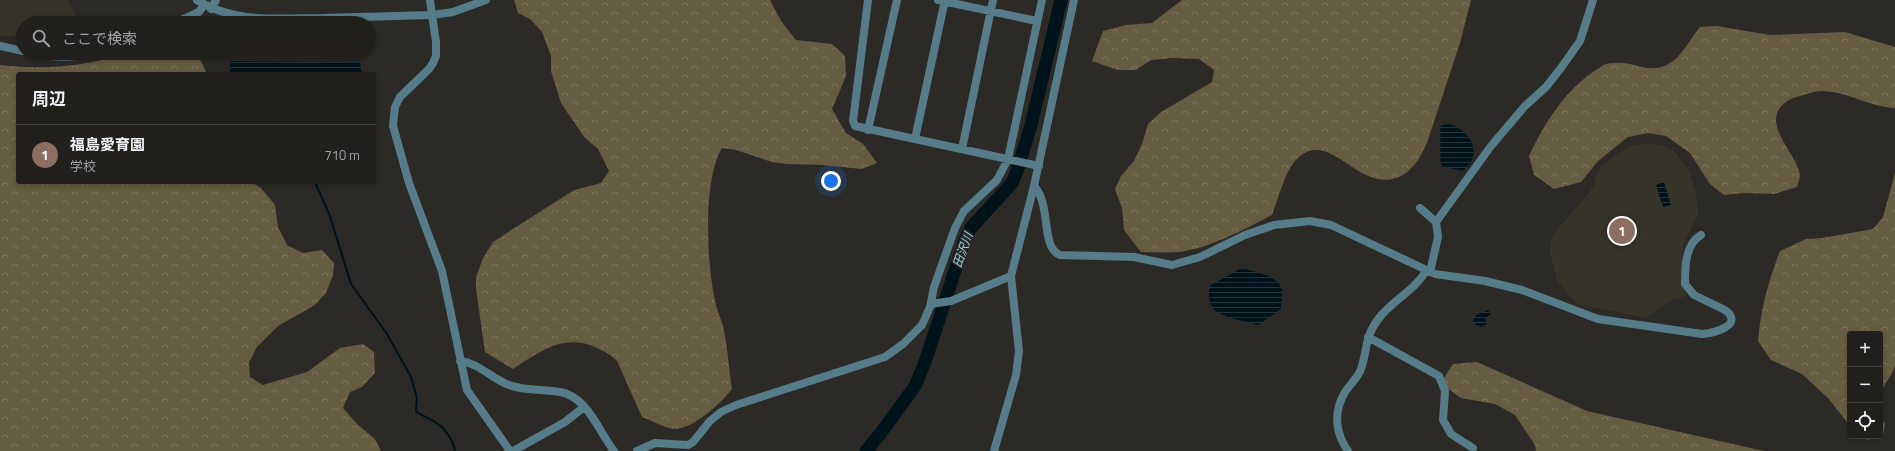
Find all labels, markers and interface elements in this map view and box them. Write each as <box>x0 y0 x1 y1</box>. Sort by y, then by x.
search box <box>16 16 376 60</box>
icon: search <box>30 27 52 49</box>
text: ここで検索 <box>62 27 137 50</box>
text: 周辺 <box>32 86 66 112</box>
text: 福島愛育園 <box>70 133 145 156</box>
text: 1 <box>41 145 49 165</box>
text: 710 m <box>324 145 360 165</box>
text: 学校 <box>70 156 96 176</box>
your location <box>821 171 841 191</box>
pin: 1 <box>1609 216 1635 246</box>
water label: 田沢川 <box>947 228 978 270</box>
map controls <box>1847 331 1883 439</box>
button: + <box>1847 331 1883 367</box>
button: − <box>1847 367 1883 403</box>
button: locate <box>1847 403 1883 439</box>

